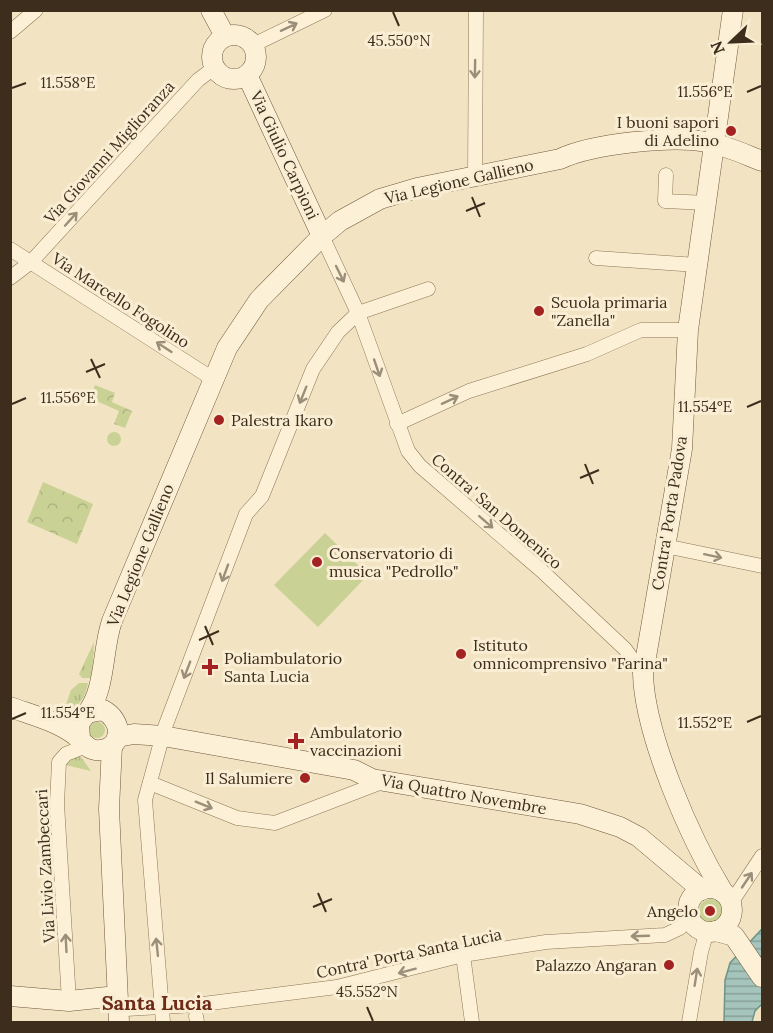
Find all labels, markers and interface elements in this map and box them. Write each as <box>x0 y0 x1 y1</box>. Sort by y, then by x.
north arrow <box>701 12 761 72</box>
one-way arrow <box>280 21 298 33</box>
text: 45.550°N <box>367 31 431 50</box>
text: N <box>706 38 729 57</box>
one-way arrow <box>469 58 481 78</box>
text: 11.558°E <box>41 73 95 92</box>
street label: Via Giovanni Miglioranza <box>39 76 178 228</box>
text: 11.556°E <box>677 82 733 101</box>
street label: Via Giulio Carpioni <box>246 87 324 223</box>
place label: I buoni sapori di Adelino <box>617 112 719 150</box>
marker: I buoni sapori di Adelino <box>724 124 738 138</box>
street label: Via Legione Gallieno <box>382 154 535 208</box>
one-way arrow <box>64 211 78 226</box>
street label: Via Marcello Fogolino <box>48 247 194 352</box>
one-way arrow <box>334 265 346 283</box>
place label: Scuola primaria "Zanella" <box>551 292 668 330</box>
marker: Scuola primaria "Zanella" <box>532 304 546 318</box>
one-way arrow <box>156 340 173 353</box>
one-way arrow <box>372 358 383 377</box>
one-way arrow <box>297 385 308 404</box>
text: 11.556°E <box>40 388 96 407</box>
one-way arrow <box>440 393 458 405</box>
text: 11.554°E <box>678 397 732 416</box>
place label: Palestra Ikaro <box>231 410 333 430</box>
marker: Palestra Ikaro <box>212 413 226 427</box>
street label: Contra' Porta Padova <box>647 434 691 592</box>
street label: Contra' San Domenico <box>428 449 566 573</box>
street label: Via Legione Gallieno <box>102 481 178 630</box>
one-way arrow <box>478 516 494 529</box>
place label: Conservatorio di musica "Pedrollo" <box>329 543 459 581</box>
one-way arrow <box>703 551 723 562</box>
marker: Conservatorio di musica "Pedrollo" <box>310 555 324 569</box>
one-way arrow <box>219 563 230 582</box>
place label: Istituto omnicomprensivo "Farina" <box>473 635 668 673</box>
marker: Istituto omnicomprensivo "Farina" <box>454 647 468 661</box>
place label: Poliambulatorio Santa Lucia <box>224 648 342 686</box>
marker: Poliambulatorio Santa Lucia <box>201 658 219 676</box>
one-way arrow <box>181 660 192 679</box>
text: 11.554°E <box>41 703 95 722</box>
text: 11.552°E <box>678 713 732 732</box>
place label: Ambulatorio vaccinazioni <box>309 722 402 760</box>
marker: Ambulatorio vaccinazioni <box>287 732 305 750</box>
place label: Il Salumiere <box>205 768 293 788</box>
street label: Via Quattro Novembre <box>379 769 549 818</box>
marker: Il Salumiere <box>298 771 312 785</box>
street label: Via Livio Zambeccari <box>31 789 59 944</box>
one-way arrow <box>194 800 213 811</box>
one-way arrow <box>741 872 753 888</box>
place label: Angelo <box>646 901 698 921</box>
marker: Angelo <box>703 904 717 918</box>
street label: Contra' Porta Santa Lucia <box>315 924 503 982</box>
one-way arrow <box>631 930 651 941</box>
one-way arrow <box>60 933 71 953</box>
one-way arrow <box>151 938 162 958</box>
place label: Palazzo Angaran <box>535 955 657 975</box>
marker: Palazzo Angaran <box>662 958 676 972</box>
one-way arrow <box>398 965 417 977</box>
one-way arrow <box>691 967 702 987</box>
text: 45.552°N <box>336 982 398 1001</box>
district label: Santa Lucia <box>102 990 213 1015</box>

